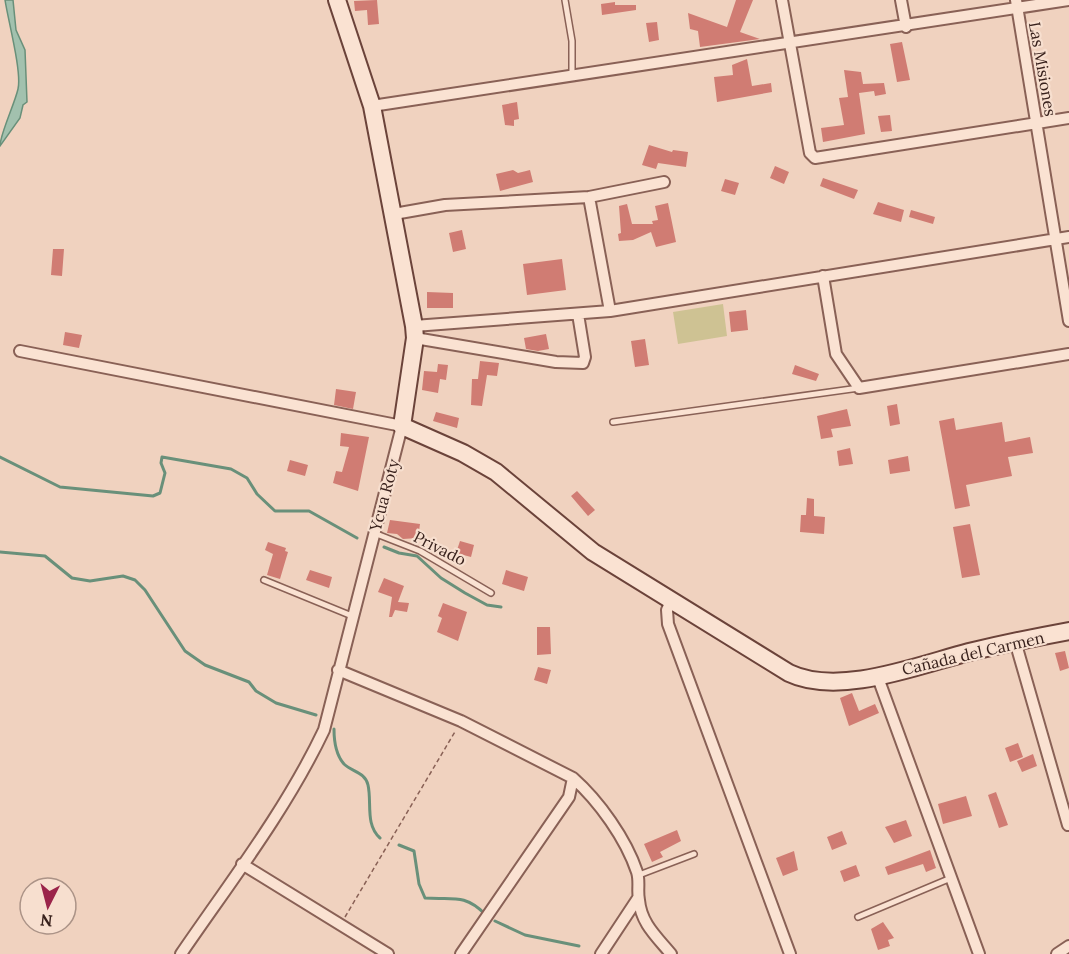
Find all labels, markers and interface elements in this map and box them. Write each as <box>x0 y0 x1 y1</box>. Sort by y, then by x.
street label: Las Misiones <box>1025 20 1061 118</box>
street label: Ycua Roty <box>365 456 403 534</box>
street label: Privado <box>410 526 470 570</box>
street label: Cañada del Carmen <box>900 627 1046 679</box>
north arrow <box>18 876 78 936</box>
text: N <box>39 910 54 932</box>

